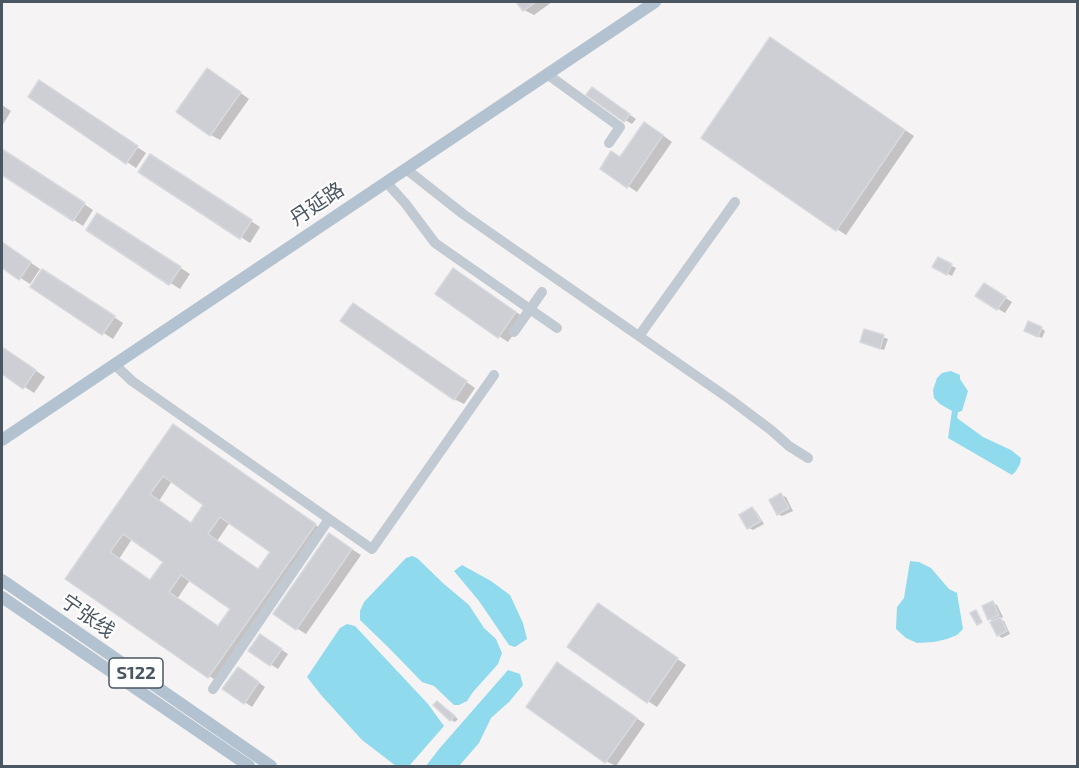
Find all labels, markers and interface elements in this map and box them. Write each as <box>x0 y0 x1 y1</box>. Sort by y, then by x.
street label: 丹延路 <box>285 177 349 231</box>
street label: 宁张线 <box>57 589 119 643</box>
road number: S122 <box>109 658 163 688</box>

